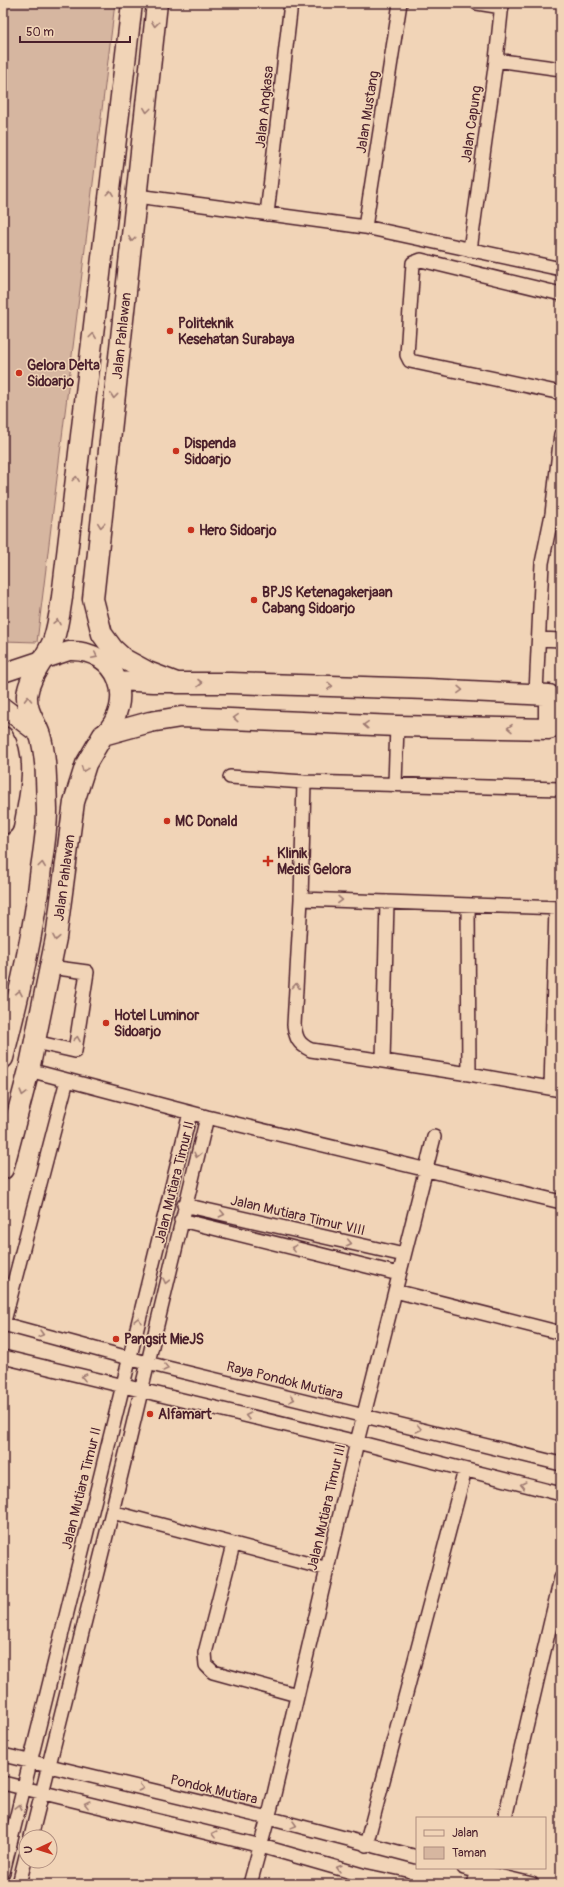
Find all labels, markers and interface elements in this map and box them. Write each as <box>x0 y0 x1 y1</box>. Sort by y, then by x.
scale bar <box>20 18 130 44</box>
one-way arrow <box>151 21 160 27</box>
text: 50 m <box>26 25 54 40</box>
street label: Jalan Angkasa <box>252 65 277 149</box>
street label: Jalan Mustang <box>353 69 382 155</box>
street label: Jalan Capung <box>458 85 485 164</box>
one-way arrow <box>143 107 152 113</box>
one-way arrow <box>105 190 114 196</box>
one-way arrow <box>128 236 137 242</box>
street label: Jalan Pahlawan <box>109 291 135 380</box>
place label: Politeknik Kesehatan Surabaya <box>178 315 295 348</box>
marker: Politeknik Kesehatan Surabaya <box>165 326 175 336</box>
one-way arrow <box>88 333 97 339</box>
place label: Gelora Delta Sidoarjo <box>27 357 100 390</box>
marker: Gelora Delta Sidoarjo <box>14 368 24 378</box>
one-way arrow <box>110 393 119 399</box>
place label: Dispenda Sidoarjo <box>184 435 237 468</box>
marker: Dispenda Sidoarjo <box>171 446 181 456</box>
one-way arrow <box>71 476 80 482</box>
one-way arrow <box>97 522 106 528</box>
place label: Hero Sidoarjo <box>199 522 277 539</box>
marker: Hero Sidoarjo <box>186 525 196 535</box>
place label: BPJS Ketenagakerjaan Cabang Sidoarjo <box>262 584 393 617</box>
marker: BPJS Ketenagakerjaan Cabang Sidoarjo <box>249 595 259 605</box>
one-way arrow <box>53 619 61 625</box>
one-way arrow <box>91 651 98 659</box>
one-way arrow <box>197 679 203 687</box>
one-way arrow <box>327 682 333 690</box>
one-way arrow <box>457 686 463 694</box>
one-way arrow <box>24 696 32 702</box>
one-way arrow <box>233 714 239 723</box>
one-way arrow <box>363 720 369 729</box>
one-way arrow <box>507 724 513 732</box>
one-way arrow <box>80 765 88 772</box>
place label: MC Donald <box>175 813 238 830</box>
marker: MC Donald <box>162 816 172 826</box>
street label: Jalan Pahlawan <box>50 833 79 922</box>
place label: Klinik Medis Gelora <box>277 845 352 878</box>
marker: Klinik Medis Gelora <box>262 855 274 867</box>
one-way arrow <box>37 862 46 868</box>
one-way arrow <box>337 896 343 905</box>
one-way arrow <box>52 935 61 941</box>
one-way arrow <box>292 983 300 989</box>
one-way arrow <box>14 989 23 996</box>
place label: Hotel Luminor Sidoarjo <box>114 1007 200 1040</box>
marker: Hotel Luminor Sidoarjo <box>101 1018 111 1028</box>
one-way arrow <box>72 1036 81 1042</box>
one-way arrow <box>19 1089 28 1096</box>
street label: Jalan Mutiara Timur II <box>151 1119 198 1245</box>
one-way arrow <box>193 1151 202 1158</box>
street label: Jalan Mutiara Timur VIII <box>229 1192 367 1239</box>
one-way arrow <box>219 1209 225 1217</box>
one-way arrow <box>346 1238 352 1246</box>
one-way arrow <box>290 1244 297 1253</box>
one-way arrow <box>163 1278 171 1284</box>
one-way arrow <box>134 1317 142 1324</box>
one-way arrow <box>37 1329 44 1338</box>
place label: Pangsit MieJS <box>124 1331 204 1348</box>
marker: Pangsit MieJS <box>111 1334 121 1344</box>
street label: Raya Pondok Mutiara <box>225 1358 345 1403</box>
one-way arrow <box>162 1363 169 1372</box>
one-way arrow <box>81 1373 88 1382</box>
one-way arrow <box>289 1394 296 1402</box>
place label: Alfamart <box>158 1406 212 1423</box>
marker: Alfamart <box>145 1409 155 1419</box>
one-way arrow <box>244 1413 251 1421</box>
street label: Jalan Mutiara Timur II <box>58 1425 105 1551</box>
one-way arrow <box>416 1425 422 1433</box>
street label: Jalan Mutiara Timur III <box>304 1442 349 1572</box>
one-way arrow <box>520 1481 527 1490</box>
street label: Pondok Mutiara <box>168 1771 259 1808</box>
one-way arrow <box>137 1783 144 1791</box>
one-way arrow <box>84 1800 91 1808</box>
one-way arrow <box>15 1803 23 1810</box>
legend <box>416 1817 546 1869</box>
one-way arrow <box>291 1821 297 1829</box>
text: Jalan <box>452 1826 478 1841</box>
north arrow <box>18 1829 58 1869</box>
one-way arrow <box>211 1831 217 1839</box>
text: U <box>22 1846 35 1854</box>
text: Taman <box>452 1846 486 1861</box>
one-way arrow <box>336 1864 343 1873</box>

